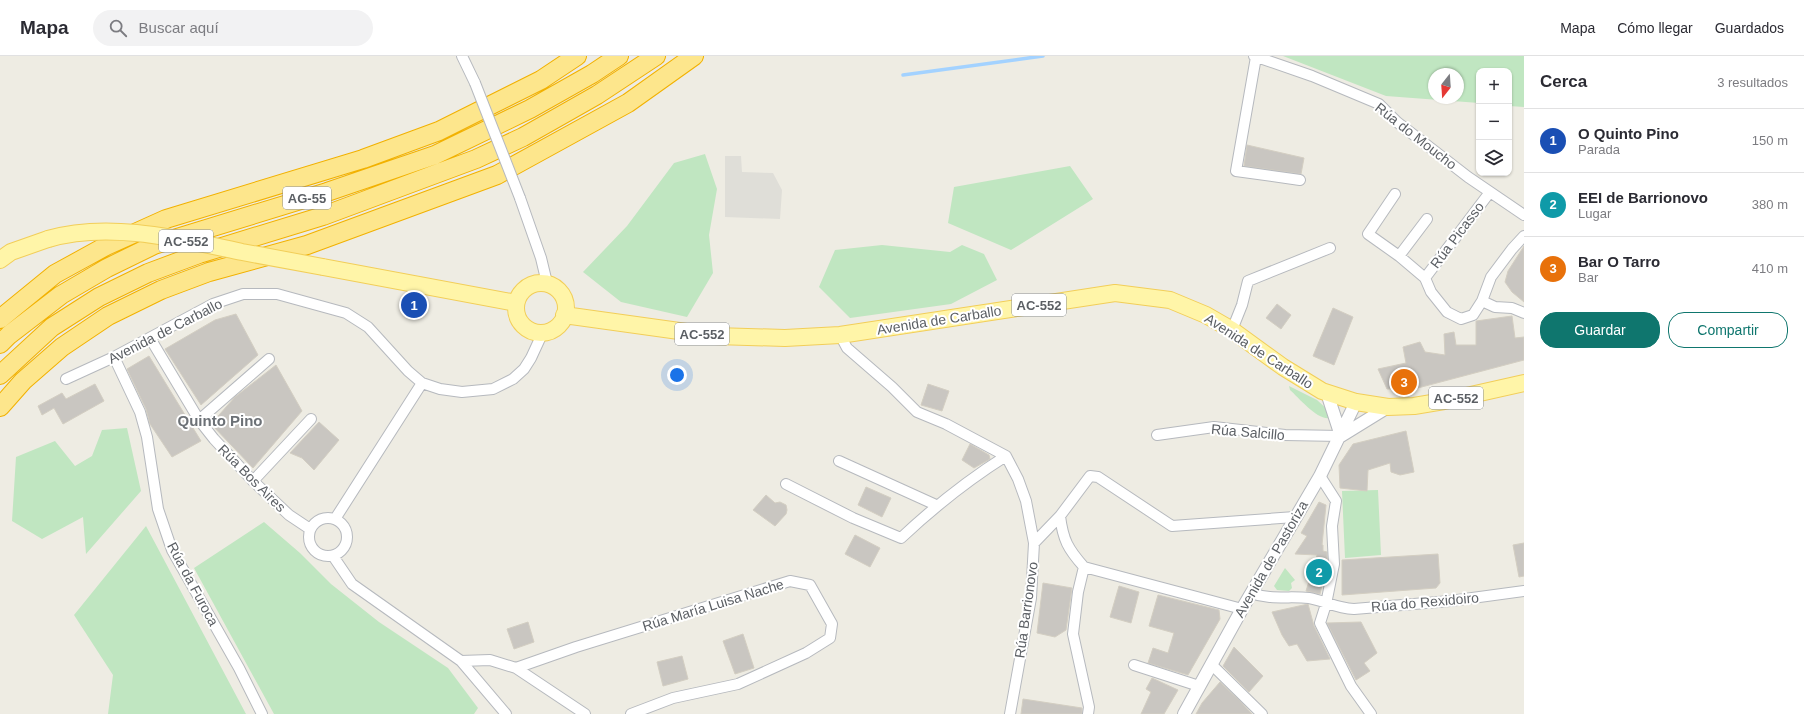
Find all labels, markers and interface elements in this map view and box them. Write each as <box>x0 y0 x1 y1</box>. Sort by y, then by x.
search box <box>93 10 373 46</box>
text: Mapa <box>20 17 69 38</box>
icon: search <box>107 17 129 39</box>
text: Buscar aquí <box>139 19 219 36</box>
text: Mapa <box>1560 20 1595 36</box>
text: Cómo llegar <box>1617 20 1693 36</box>
text: Guardados <box>1715 20 1784 36</box>
north arrow <box>1428 68 1464 104</box>
map controls <box>1476 68 1512 176</box>
button: + <box>1476 68 1512 104</box>
text: Cerca <box>1540 72 1587 91</box>
text: 3 resultados <box>1717 75 1788 90</box>
street label: Rúa do Moucho <box>1372 99 1460 173</box>
button: − <box>1476 104 1512 140</box>
text: O Quinto Pino <box>1578 125 1679 142</box>
text: 1 <box>1549 133 1557 148</box>
text: 150 m <box>1752 133 1788 148</box>
button: layers <box>1476 140 1512 176</box>
text: Parada <box>1578 142 1620 157</box>
road number: AG-55 <box>283 187 331 209</box>
text: EEI de Barrionovo <box>1578 189 1708 206</box>
text: 2 <box>1549 197 1557 212</box>
text: 380 m <box>1752 197 1788 212</box>
street label: Rúa Picasso <box>1427 199 1487 271</box>
text: Lugar <box>1578 206 1611 221</box>
road number: AC-552 <box>159 230 213 252</box>
text: Bar O Tarro <box>1578 253 1660 270</box>
text: 3 <box>1549 261 1557 276</box>
text: 410 m <box>1752 261 1788 276</box>
text: Bar <box>1578 270 1598 285</box>
pin: 1 <box>401 290 427 320</box>
road number: AC-552 <box>1012 294 1066 316</box>
street label: Avenida de Carballo <box>105 295 225 367</box>
street label: Avenida de Carballo <box>876 302 1003 338</box>
street label: Avenida de Carballo <box>1202 310 1316 392</box>
button: Guardar <box>1540 312 1660 348</box>
button: Compartir <box>1668 312 1788 348</box>
road number: AC-552 <box>675 323 729 345</box>
your location <box>667 365 687 385</box>
pin: 3 <box>1391 367 1417 397</box>
road number: AC-552 <box>1429 387 1483 409</box>
district label: Quinto Pino <box>178 412 262 429</box>
street label: Rúa Salcillo <box>1210 421 1286 443</box>
street label: Rúa Bos Aires <box>215 441 289 515</box>
street label: Avenida de Pastoriza <box>1231 498 1311 620</box>
street label: Rúa da Furoca <box>164 539 222 629</box>
pin: 2 <box>1306 557 1332 587</box>
street label: Rúa Barrionovo <box>1011 561 1041 659</box>
street label: Rúa María Luisa Nache <box>640 576 786 634</box>
street label: Rúa do Rexidoiro <box>1370 589 1480 615</box>

